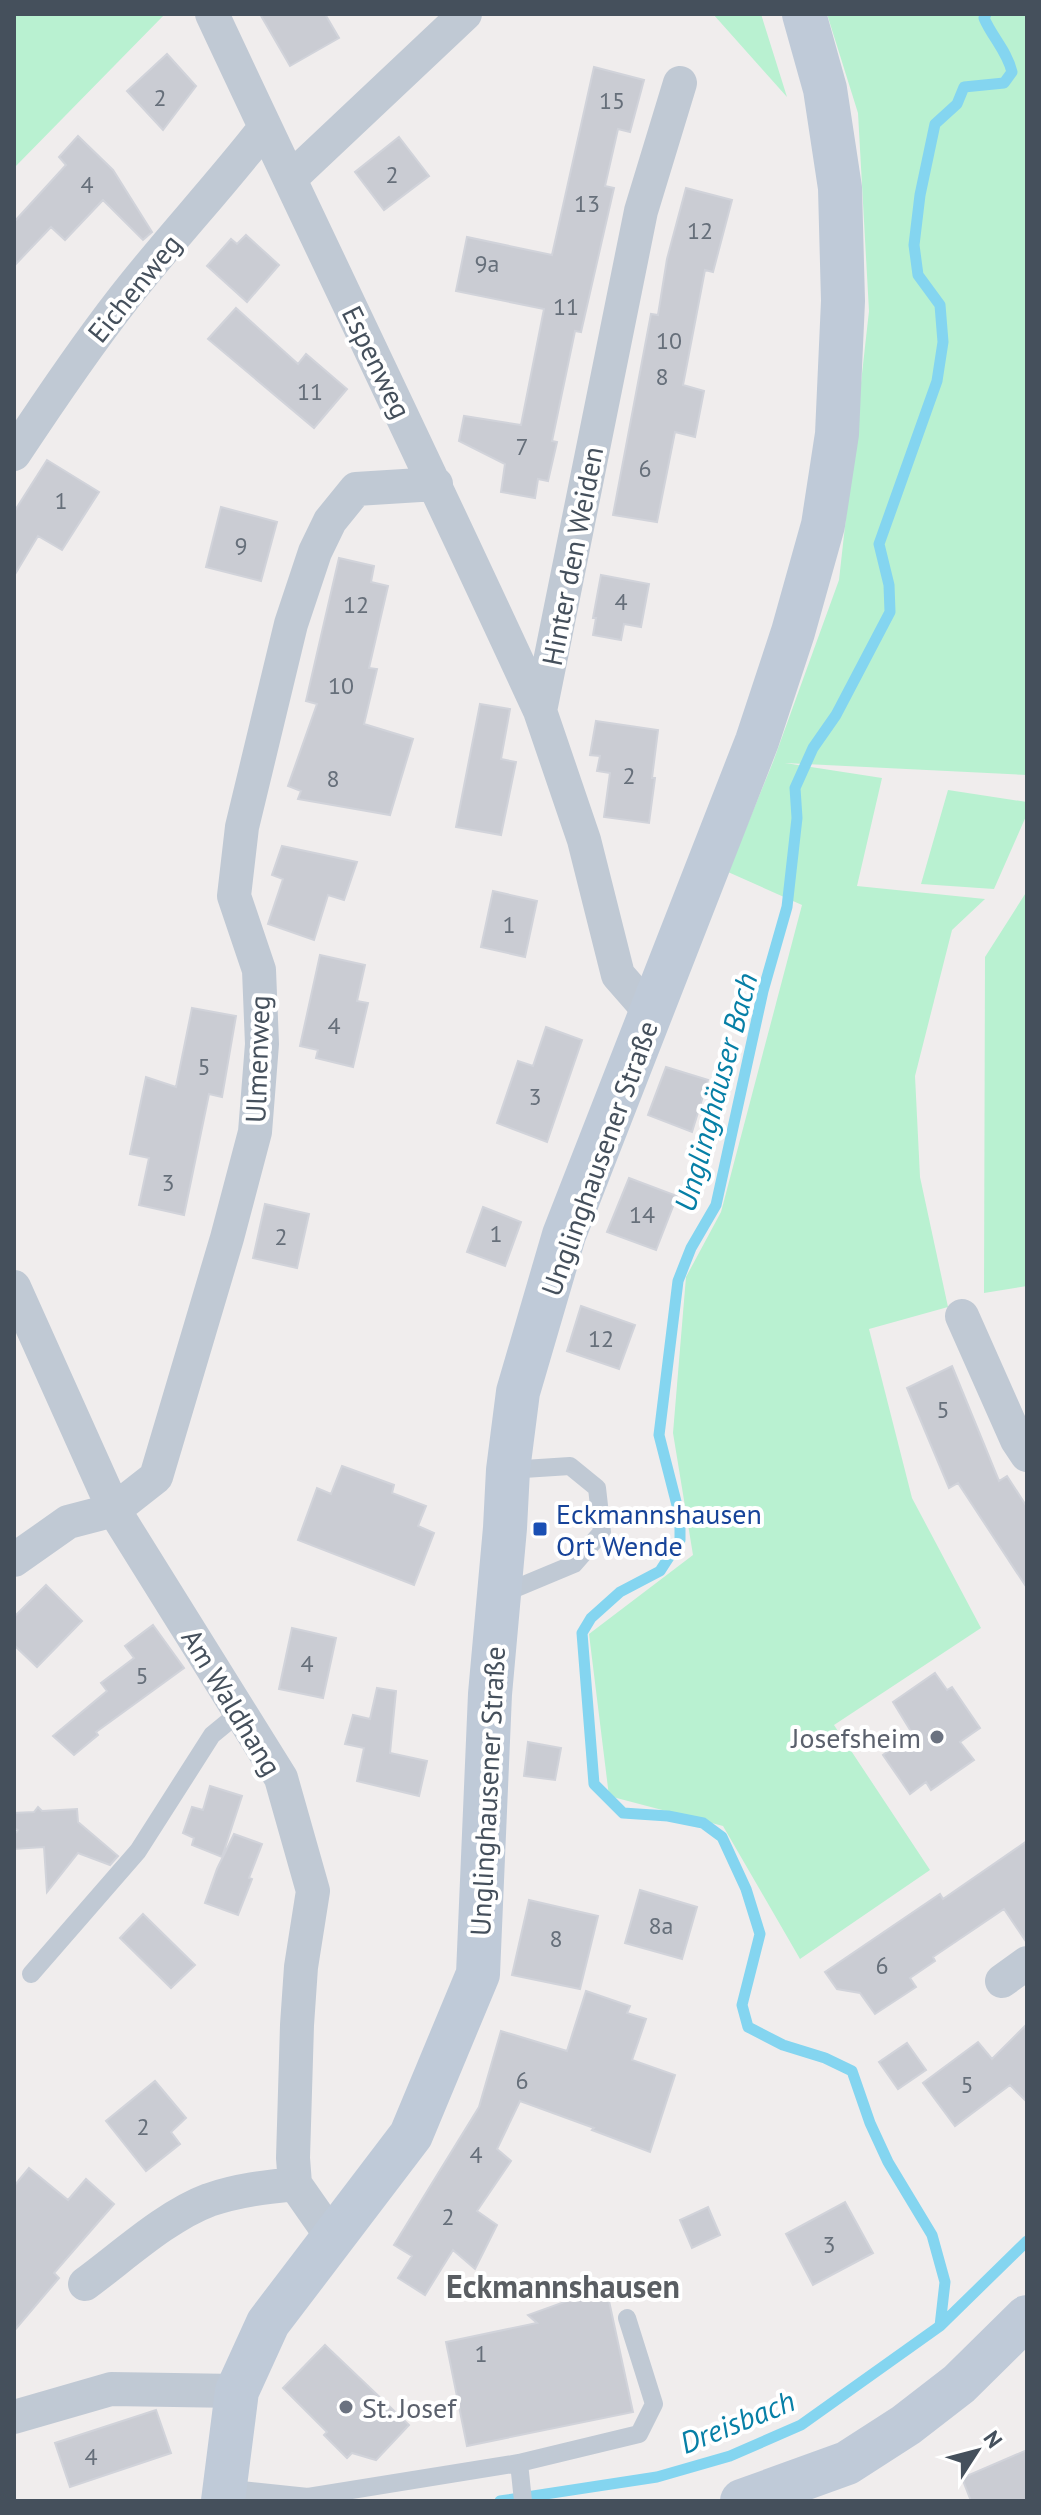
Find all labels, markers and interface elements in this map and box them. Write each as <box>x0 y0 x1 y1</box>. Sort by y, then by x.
house number: 2 <box>153 82 167 113</box>
house number: 15 <box>599 85 625 116</box>
house number: 2 <box>385 159 399 190</box>
house number: 4 <box>80 169 94 200</box>
house number: 13 <box>574 188 600 219</box>
house number: 12 <box>687 215 713 246</box>
street label: Eichenweg <box>79 226 189 350</box>
house number: 9a <box>475 248 499 279</box>
house number: 11 <box>553 291 579 322</box>
street label: Espenweg <box>334 300 420 424</box>
house number: 10 <box>656 325 682 356</box>
house number: 8 <box>655 361 669 392</box>
house number: 11 <box>297 376 323 407</box>
house number: 7 <box>515 431 529 462</box>
street label: Hinter den Weiden <box>533 444 611 668</box>
house number: 6 <box>638 453 652 484</box>
house number: 1 <box>54 485 68 516</box>
house number: 9 <box>234 530 248 561</box>
house number: 4 <box>614 586 628 617</box>
house number: 12 <box>343 589 369 620</box>
house number: 10 <box>328 670 354 701</box>
house number: 2 <box>622 760 636 791</box>
house number: 8 <box>326 763 340 794</box>
house number: 1 <box>502 909 516 940</box>
water label: Unglinghäuser Bach <box>664 969 766 1215</box>
street label: Ulmenweg <box>236 994 278 1124</box>
house number: 4 <box>327 1010 341 1041</box>
street label: Unglinghausener Straße <box>532 1015 666 1301</box>
house number: 5 <box>197 1051 211 1082</box>
house number: 3 <box>528 1081 542 1112</box>
house number: 3 <box>161 1167 175 1198</box>
house number: 14 <box>629 1199 655 1230</box>
house number: 1 <box>489 1218 503 1249</box>
house number: 2 <box>274 1221 288 1252</box>
house number: 12 <box>588 1323 614 1354</box>
house number: 5 <box>936 1394 950 1425</box>
place label: Eckmannshausen Ort Wende <box>556 1495 762 1564</box>
marker: Eckmannshausen Ort Wende <box>531 1520 549 1538</box>
street label: Am Waldhang <box>174 1622 290 1782</box>
street label: Unglinghausener Straße <box>461 1645 513 1937</box>
house number: 4 <box>300 1648 314 1679</box>
house number: 5 <box>135 1660 149 1691</box>
place label: Josefsheim <box>790 1719 921 1756</box>
marker: Josefsheim <box>928 1728 946 1746</box>
house number: 8a <box>649 1910 673 1941</box>
house number: 8 <box>549 1923 563 1954</box>
house number: 6 <box>875 1950 889 1981</box>
house number: 6 <box>515 2065 529 2096</box>
house number: 5 <box>960 2069 974 2100</box>
house number: 2 <box>136 2111 150 2142</box>
house number: 4 <box>469 2139 483 2170</box>
house number: 2 <box>441 2201 455 2232</box>
house number: 3 <box>822 2229 836 2260</box>
district label: Eckmannshausen <box>446 2265 680 2307</box>
house number: 1 <box>474 2338 488 2369</box>
water label: Dreisbach <box>674 2380 800 2462</box>
place label: St. Josef <box>362 2389 457 2426</box>
marker: St. Josef <box>337 2398 355 2416</box>
north arrow <box>937 2411 1017 2491</box>
text: N <box>978 2425 1009 2453</box>
house number: 4 <box>84 2441 98 2472</box>

